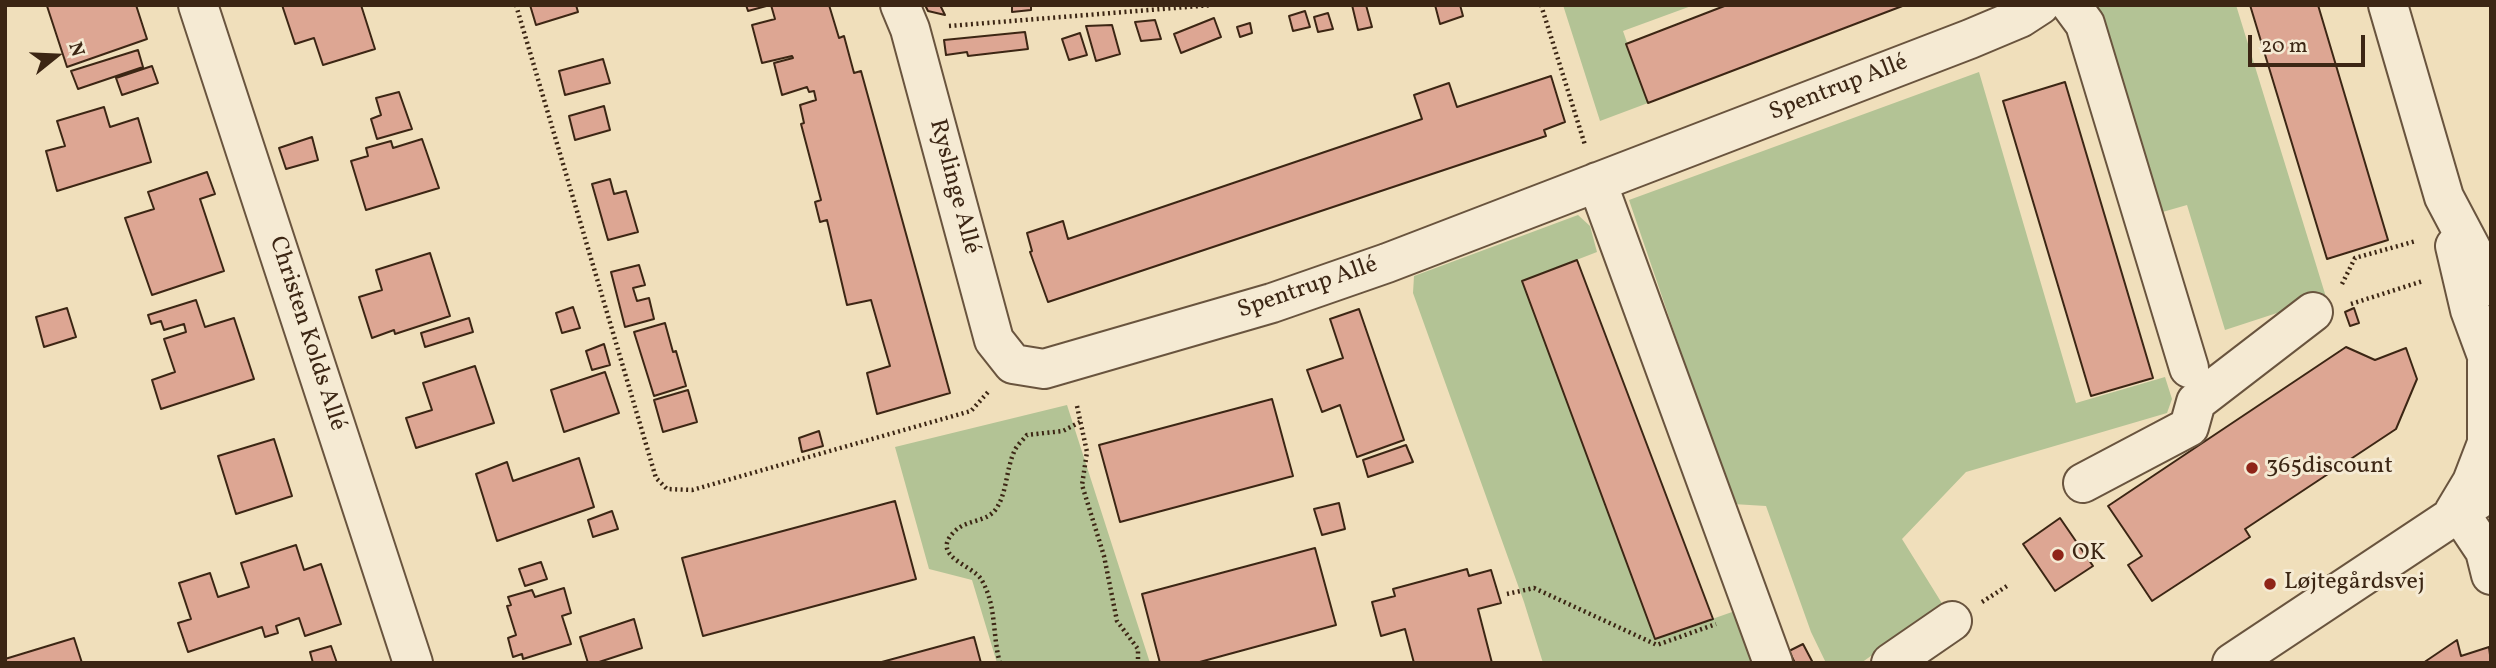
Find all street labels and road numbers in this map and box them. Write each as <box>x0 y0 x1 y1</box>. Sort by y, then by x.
street label: Spentrup Allé <box>1766 49 1912 129</box>
street label: Ryslinge Allé <box>921 116 985 258</box>
street label: Christen Kolds Allé <box>261 233 351 435</box>
street label: Spentrup Allé <box>1234 252 1382 326</box>

